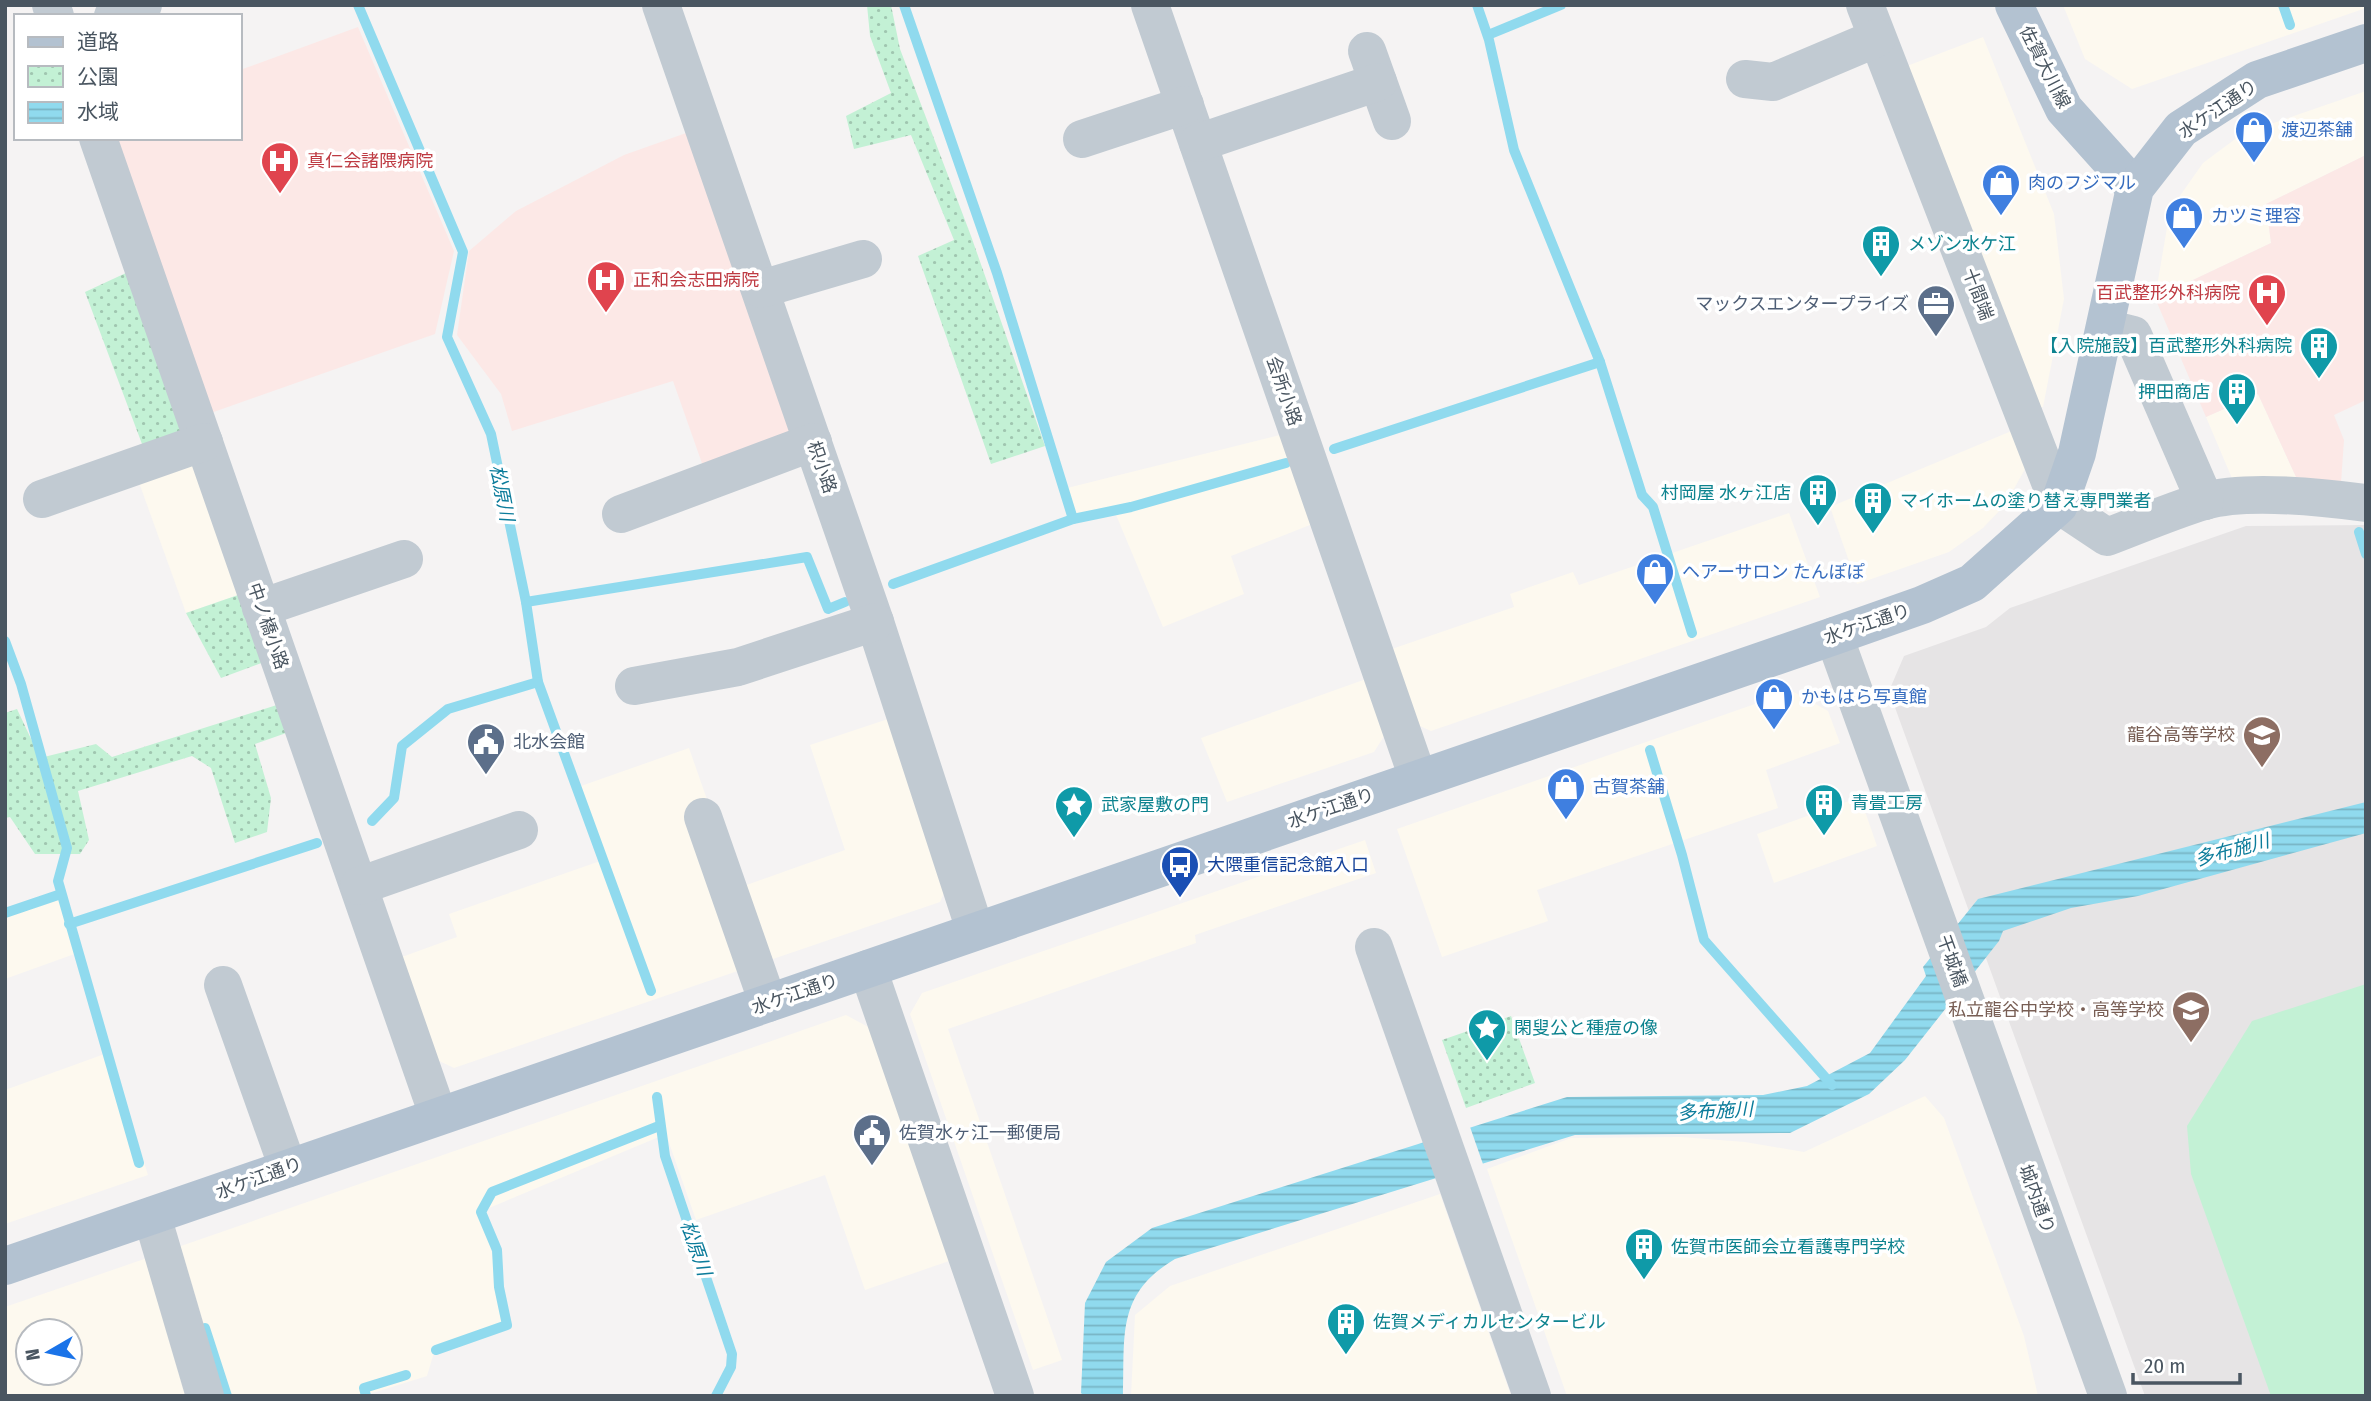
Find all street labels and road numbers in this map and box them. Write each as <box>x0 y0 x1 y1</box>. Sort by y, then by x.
street label: 佐賀大川線 <box>2015 22 2075 112</box>
street label: 水ケ江通り <box>2175 75 2261 143</box>
street label: 十間端 <box>1958 265 1998 323</box>
street label: 会所小路 <box>1262 353 1306 429</box>
street label: 枳小路 <box>803 438 841 496</box>
street label: 中ノ橋小路 <box>243 580 293 672</box>
street label: 水ケ江通り <box>1821 599 1913 649</box>
street label: 水ケ江通り <box>1285 783 1377 833</box>
street label: 干城橋 <box>1932 932 1972 990</box>
street label: 水ケ江通り <box>749 969 841 1019</box>
street label: 水ケ江通り <box>213 1152 305 1204</box>
street label: 城内通り <box>2014 1161 2060 1237</box>

